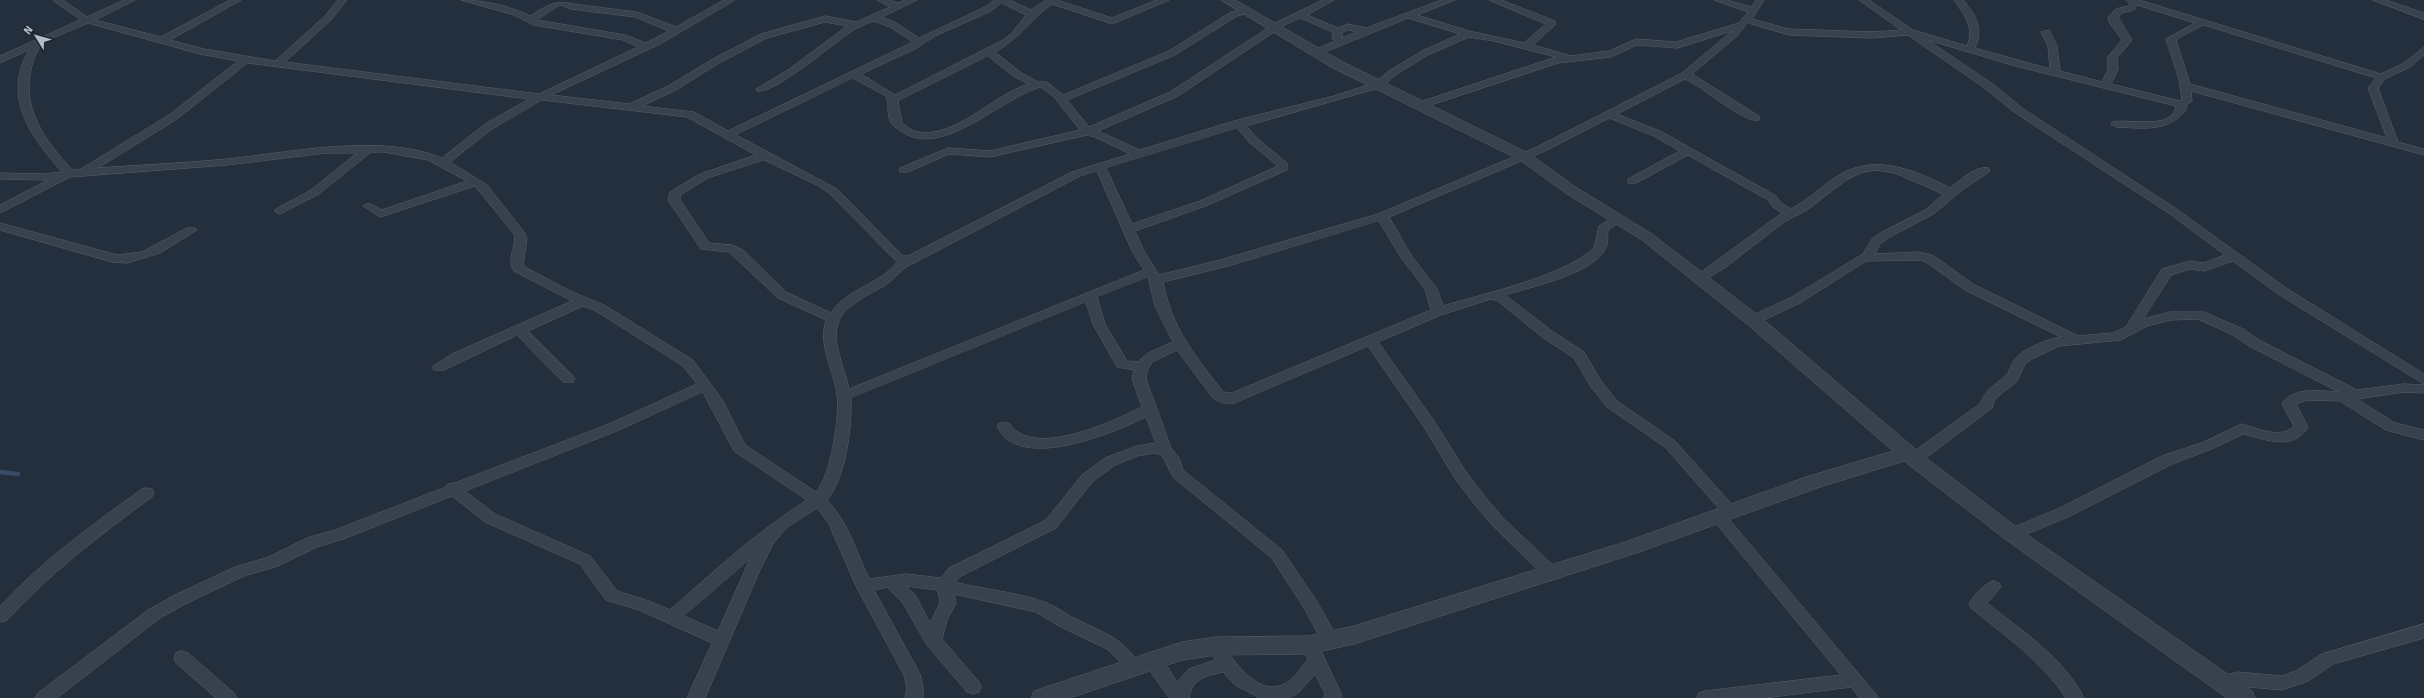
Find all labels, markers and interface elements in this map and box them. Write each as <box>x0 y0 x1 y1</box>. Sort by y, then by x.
north arrow <box>16 16 56 56</box>
text: N <box>21 23 36 37</box>

